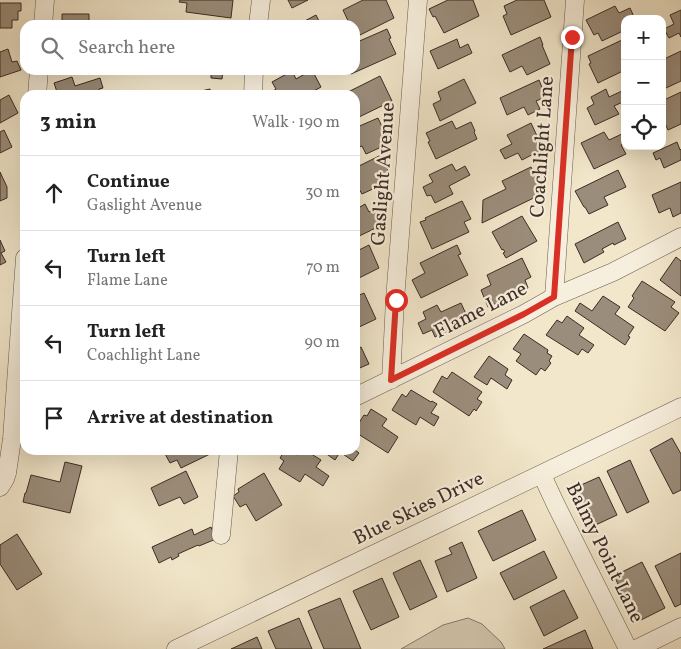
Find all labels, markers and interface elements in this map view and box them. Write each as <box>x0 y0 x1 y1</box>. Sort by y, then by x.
map controls <box>621 15 666 150</box>
button: + <box>621 15 666 60</box>
search box <box>20 20 360 75</box>
route end <box>561 26 584 49</box>
icon: search <box>38 34 66 62</box>
text: Search here <box>78 35 175 61</box>
button: − <box>621 60 666 105</box>
street label: Coachlight Lane <box>524 75 562 219</box>
street label: Gaslight Avenue <box>365 101 403 247</box>
button: locate <box>621 105 666 150</box>
text: 3 min <box>40 108 96 137</box>
text: Walk · 190 m <box>252 112 340 134</box>
text: Continue <box>87 169 170 195</box>
icon: ahead <box>40 179 68 207</box>
text: 30 m <box>305 182 340 204</box>
text: Gaslight Avenue <box>87 195 202 217</box>
text: Turn left <box>87 244 166 270</box>
icon: left <box>40 254 68 282</box>
text: 70 m <box>306 257 340 279</box>
text: Flame Lane <box>87 270 168 292</box>
street label: Flame Lane <box>430 276 532 346</box>
route start <box>385 289 408 312</box>
text: Turn left <box>87 319 166 345</box>
icon: left <box>40 329 68 357</box>
text: 90 m <box>304 332 340 354</box>
text: Coachlight Lane <box>87 345 200 367</box>
icon: arrive <box>40 404 68 432</box>
text: Arrive at destination <box>87 405 273 431</box>
street label: Blue Skies Drive <box>349 465 489 553</box>
street label: Balmy Point Lane <box>558 478 650 628</box>

